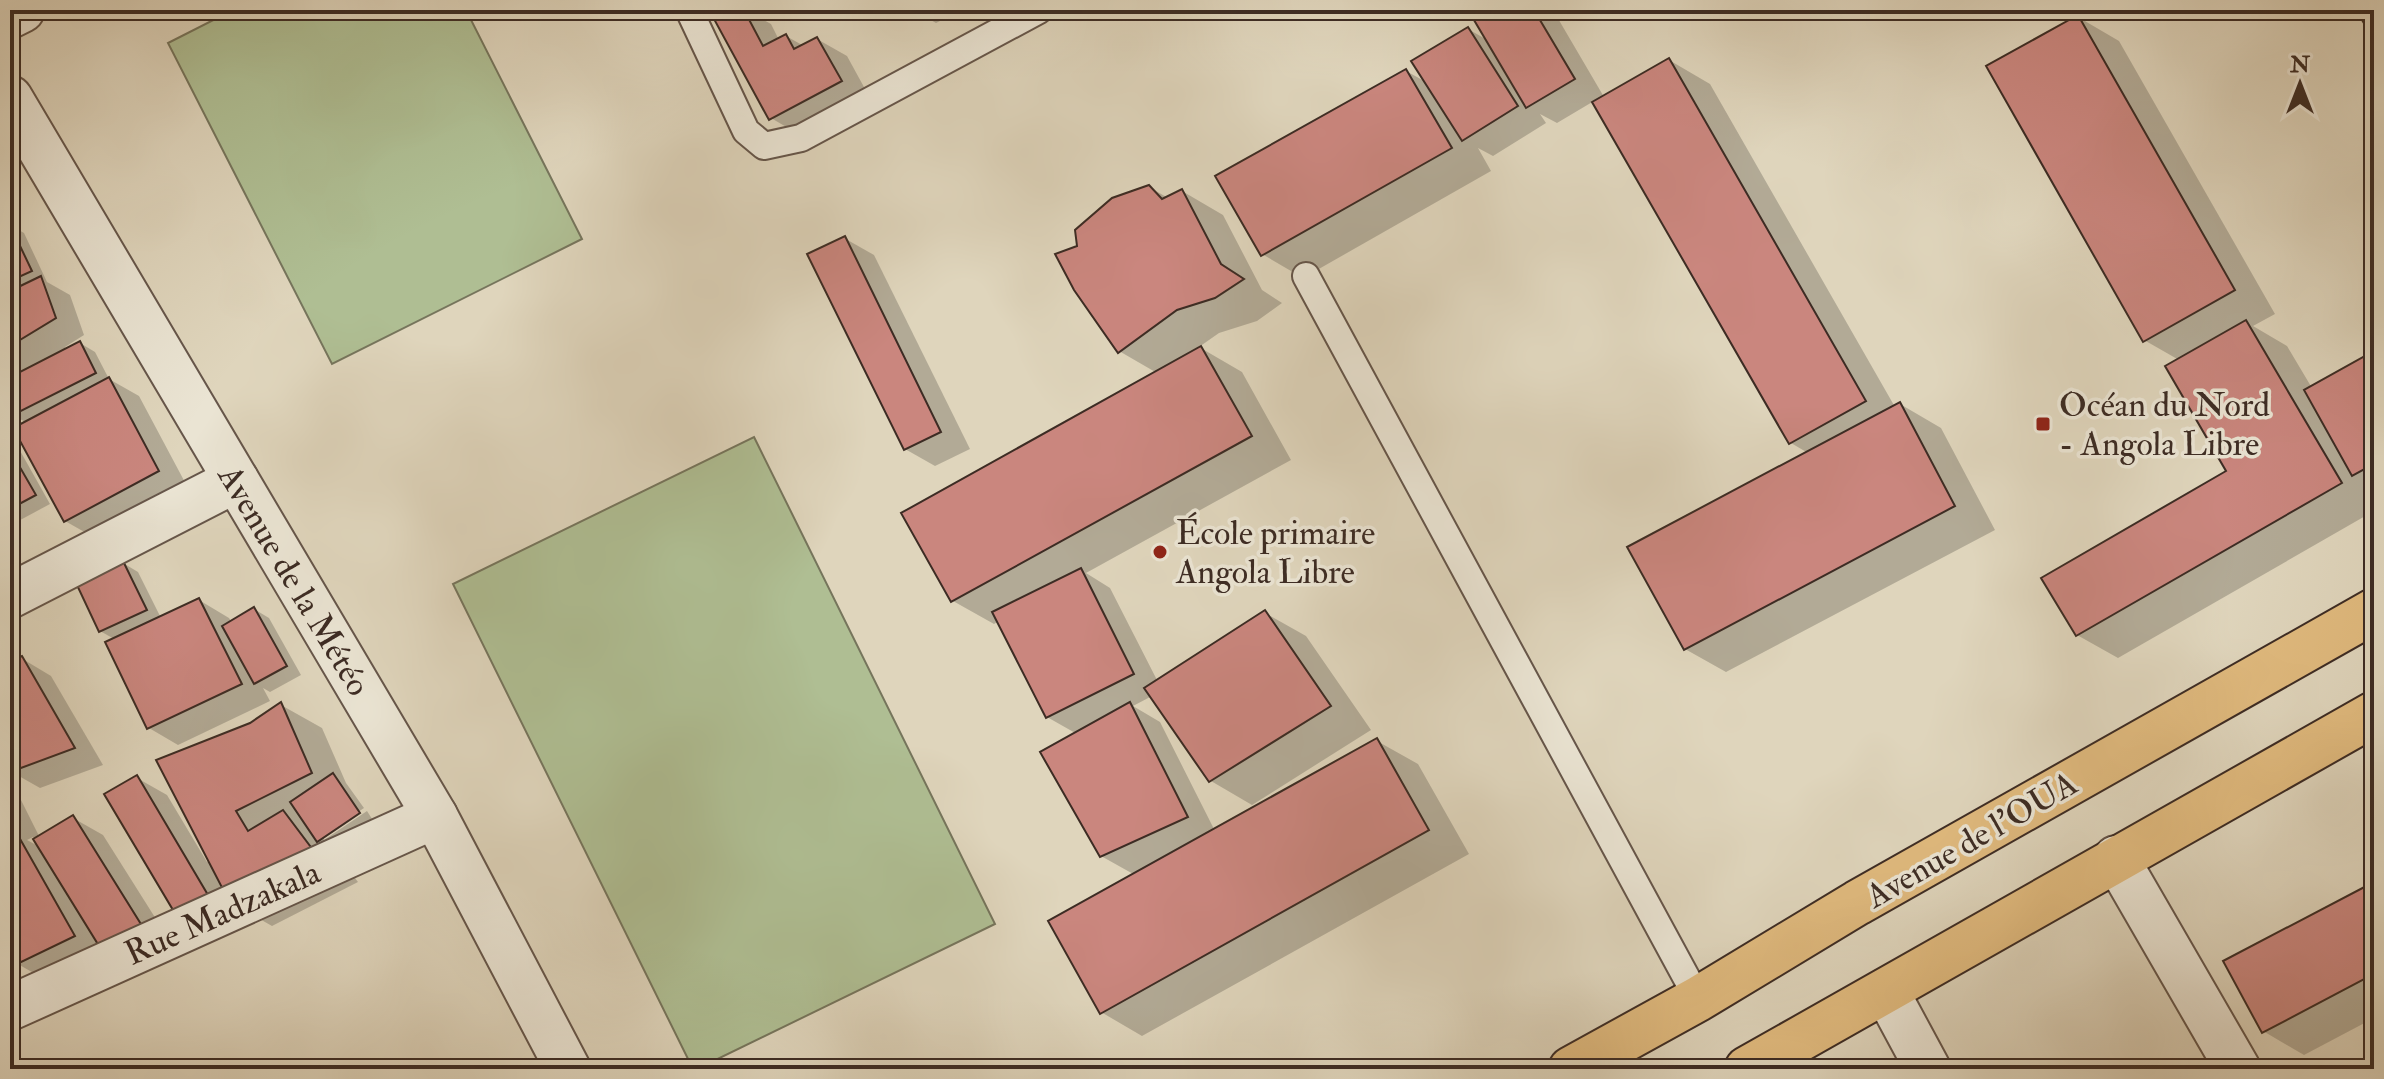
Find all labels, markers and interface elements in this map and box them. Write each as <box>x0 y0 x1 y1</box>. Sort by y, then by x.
north arrow <box>2260 44 2340 124</box>
text: N <box>2289 51 2310 79</box>
place label: Océan du Nord - Angola Libre <box>2059 384 2270 466</box>
marker: Océan du Nord - Angola Libre <box>2034 415 2052 433</box>
street label: Avenue de la Météo <box>207 457 380 704</box>
place label: École primaire Angola Libre <box>1175 511 1375 594</box>
marker: École primaire Angola Libre <box>1151 543 1169 561</box>
street label: Avenue de l'OUA <box>1857 762 2086 919</box>
street label: Rue Madzakala <box>118 851 328 976</box>

